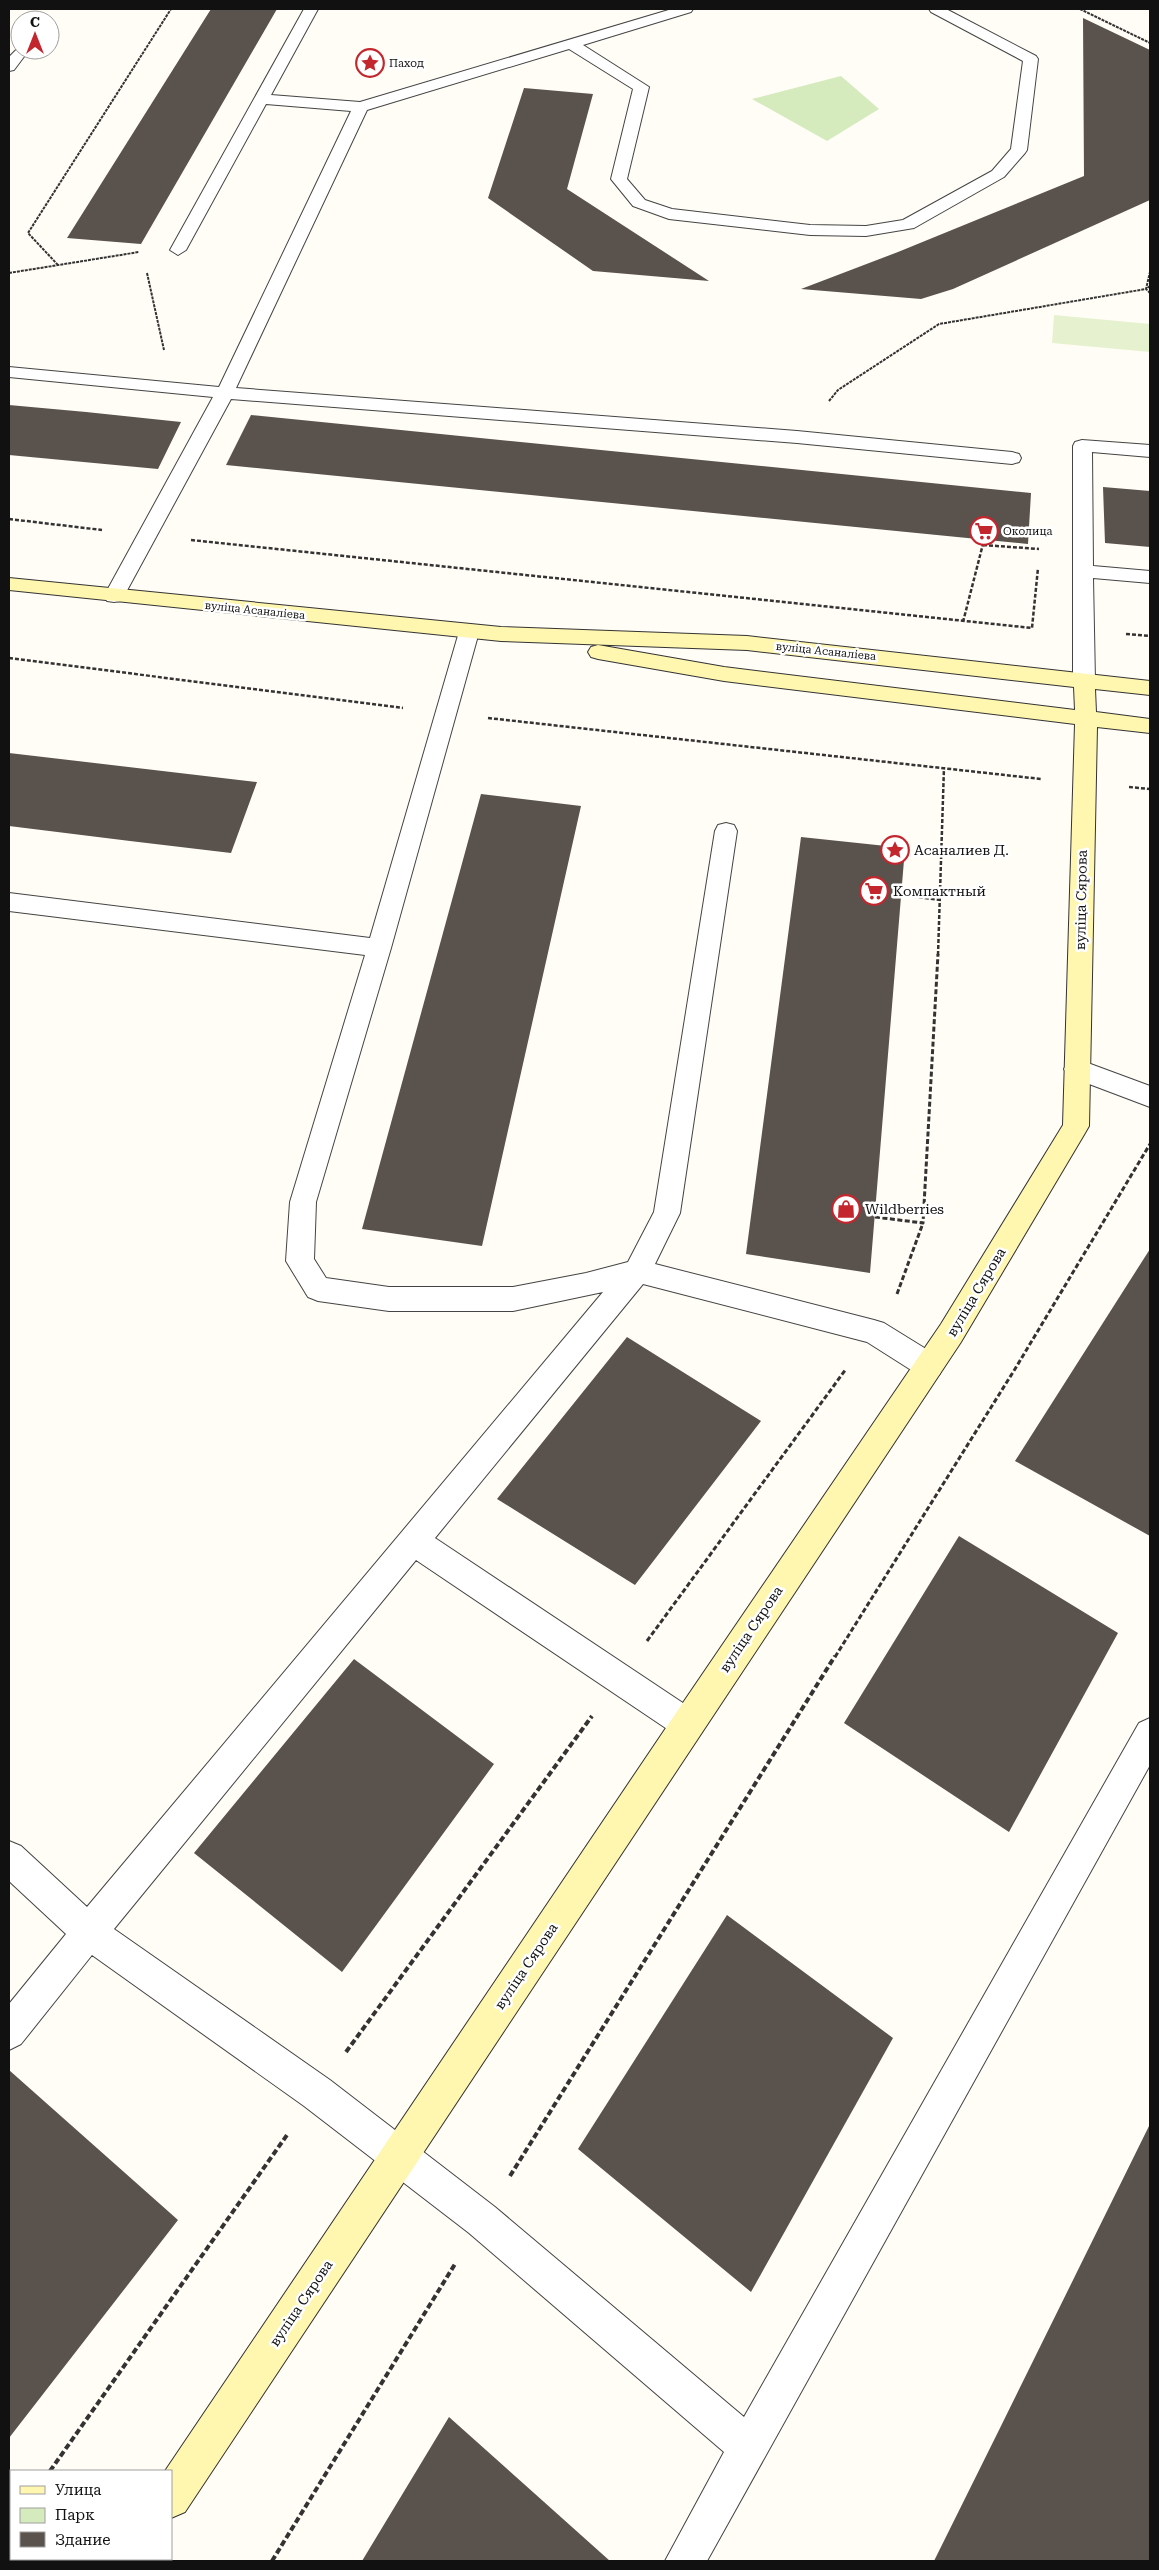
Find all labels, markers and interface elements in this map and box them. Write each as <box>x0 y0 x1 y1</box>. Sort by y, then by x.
north arrow <box>10 10 60 60</box>
text: С <box>30 14 40 30</box>
place icon: Паход <box>355 48 385 78</box>
place label: Паход <box>389 57 424 70</box>
supermarket icon: Околица <box>969 516 999 546</box>
place label: Околица <box>1003 525 1052 538</box>
street label: вуліца Асаналіева <box>204 599 306 622</box>
street label: вуліца Асаналіева <box>775 640 877 663</box>
place icon: Асаналиев Д. <box>880 835 910 865</box>
place label: Асаналиев Д. <box>914 842 1009 858</box>
street label: вуліца Сярова <box>1072 849 1090 950</box>
supermarket icon: Компактный <box>859 876 889 906</box>
place label: Компактный <box>893 883 986 899</box>
shop icon: Wildberries <box>831 1194 861 1224</box>
place label: Wildberries <box>865 1201 944 1217</box>
street label: вуліца Сярова <box>943 1244 1009 1339</box>
street label: вуліца Сярова <box>716 1583 786 1675</box>
street label: вуліца Сярова <box>491 1920 561 2012</box>
street label: вуліца Сярова <box>266 2257 336 2349</box>
legend <box>10 2470 172 2560</box>
text: Улица <box>55 2481 101 2499</box>
text: Парк <box>55 2506 95 2524</box>
text: Здание <box>55 2531 111 2549</box>

